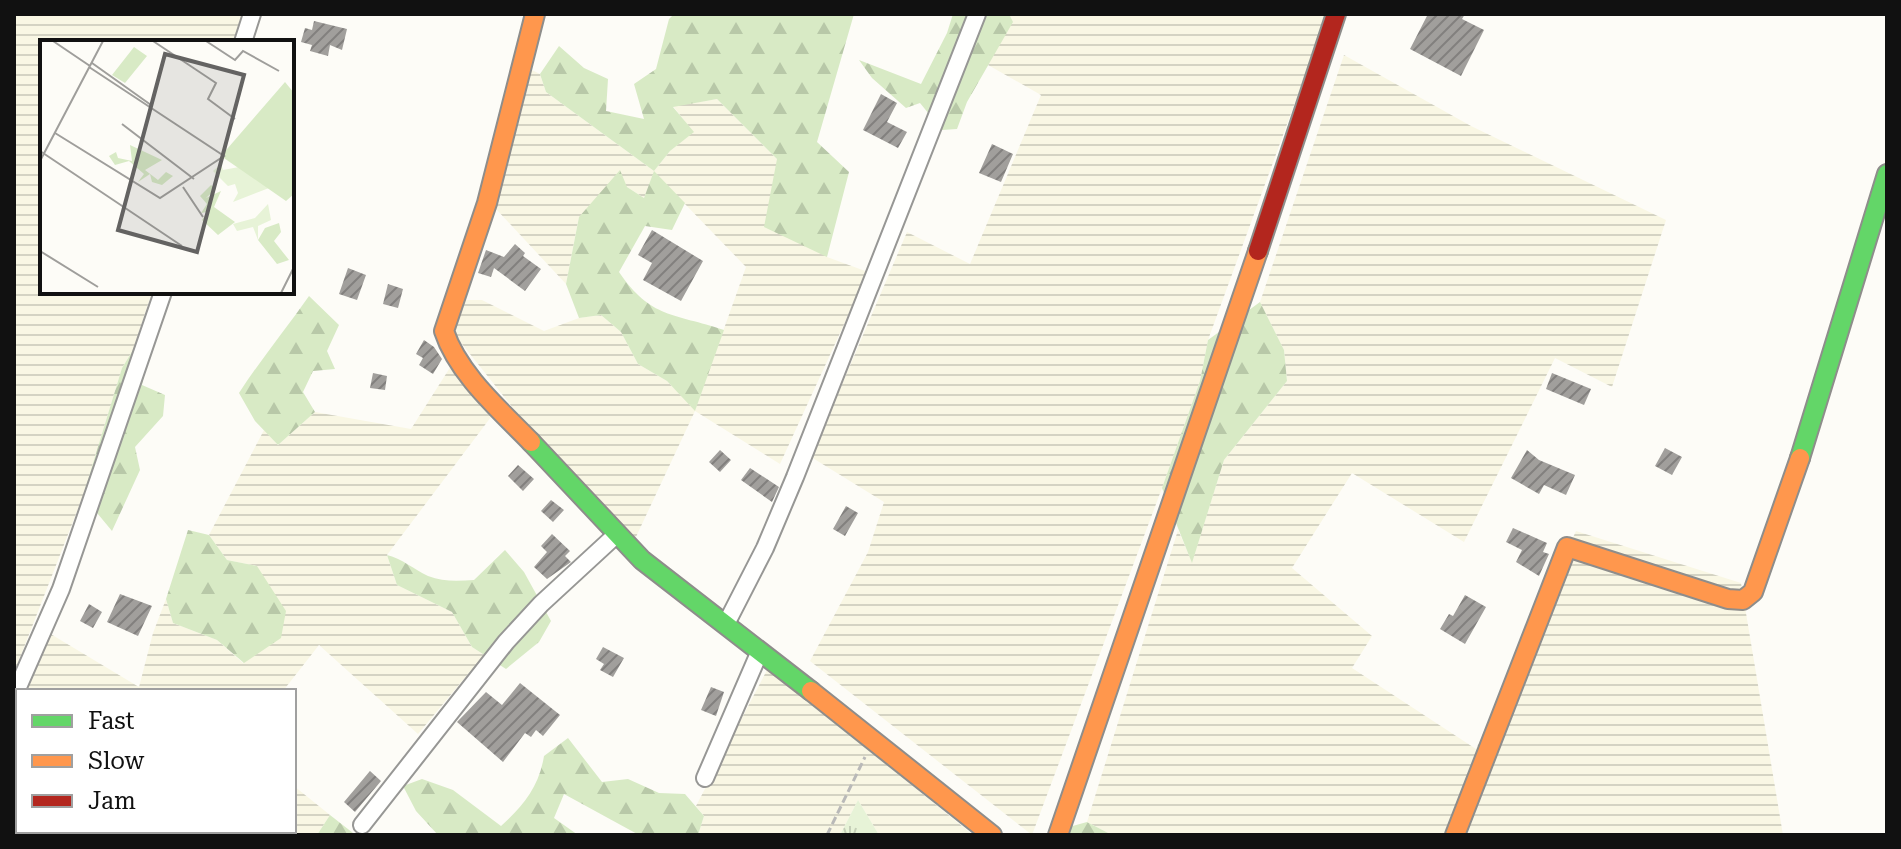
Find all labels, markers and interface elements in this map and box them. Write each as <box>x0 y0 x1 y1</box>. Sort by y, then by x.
inset map <box>40 40 294 294</box>
legend <box>16 689 296 833</box>
text: Fast <box>88 707 135 735</box>
text: Slow <box>88 747 145 775</box>
text: Jam <box>88 787 136 815</box>

